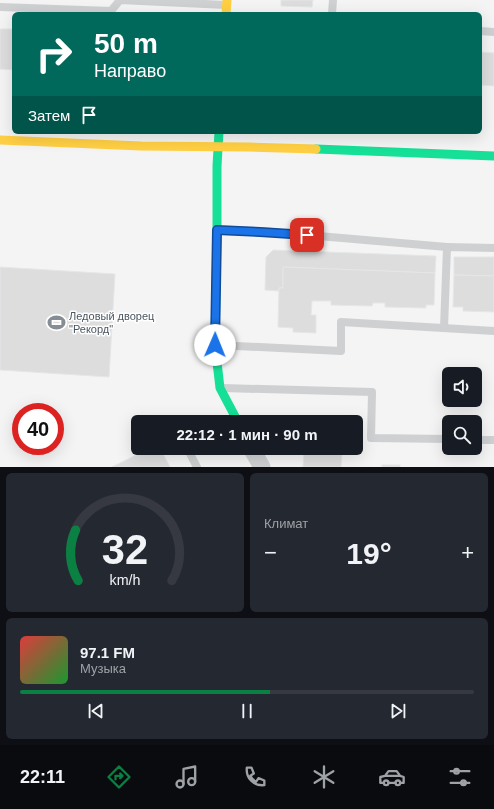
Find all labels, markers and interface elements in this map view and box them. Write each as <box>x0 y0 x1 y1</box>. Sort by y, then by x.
icon: right <box>28 28 80 80</box>
text: 50 m <box>94 28 158 59</box>
text: Направо <box>94 61 166 81</box>
icon: arrive <box>78 104 100 126</box>
text: Затем <box>28 107 70 124</box>
pin <box>290 218 324 252</box>
icon: arrive <box>296 224 318 246</box>
place label: Ледовый дворец "Рекорд" <box>69 310 155 335</box>
sports icon: Ледовый дворец "Рекорд" <box>46 312 66 332</box>
position arrow <box>194 324 236 366</box>
map controls <box>442 367 482 455</box>
button: sound <box>442 367 482 407</box>
speed limit sign: 40 <box>12 403 64 455</box>
button: search <box>442 415 482 455</box>
text: 22:12 · 1 мин · 90 m <box>176 426 318 443</box>
text: Климат <box>264 516 308 531</box>
text: 32 <box>102 525 148 572</box>
text: 19° <box>346 537 392 570</box>
text: − <box>264 540 277 565</box>
text: + <box>461 540 474 565</box>
text: km/h <box>110 571 141 587</box>
text: 97.1 FM <box>80 644 135 661</box>
text: Музыка <box>80 661 126 676</box>
icon: previous <box>85 700 107 722</box>
icon: pause <box>236 700 258 722</box>
icon: next <box>387 700 409 722</box>
icon: directions <box>105 763 133 791</box>
icon: music <box>173 763 201 791</box>
icon: phone <box>241 763 269 791</box>
icon: climate <box>310 763 338 791</box>
icon: car <box>378 763 406 791</box>
icon: filters <box>446 763 474 791</box>
text: 22:11 <box>20 767 65 787</box>

